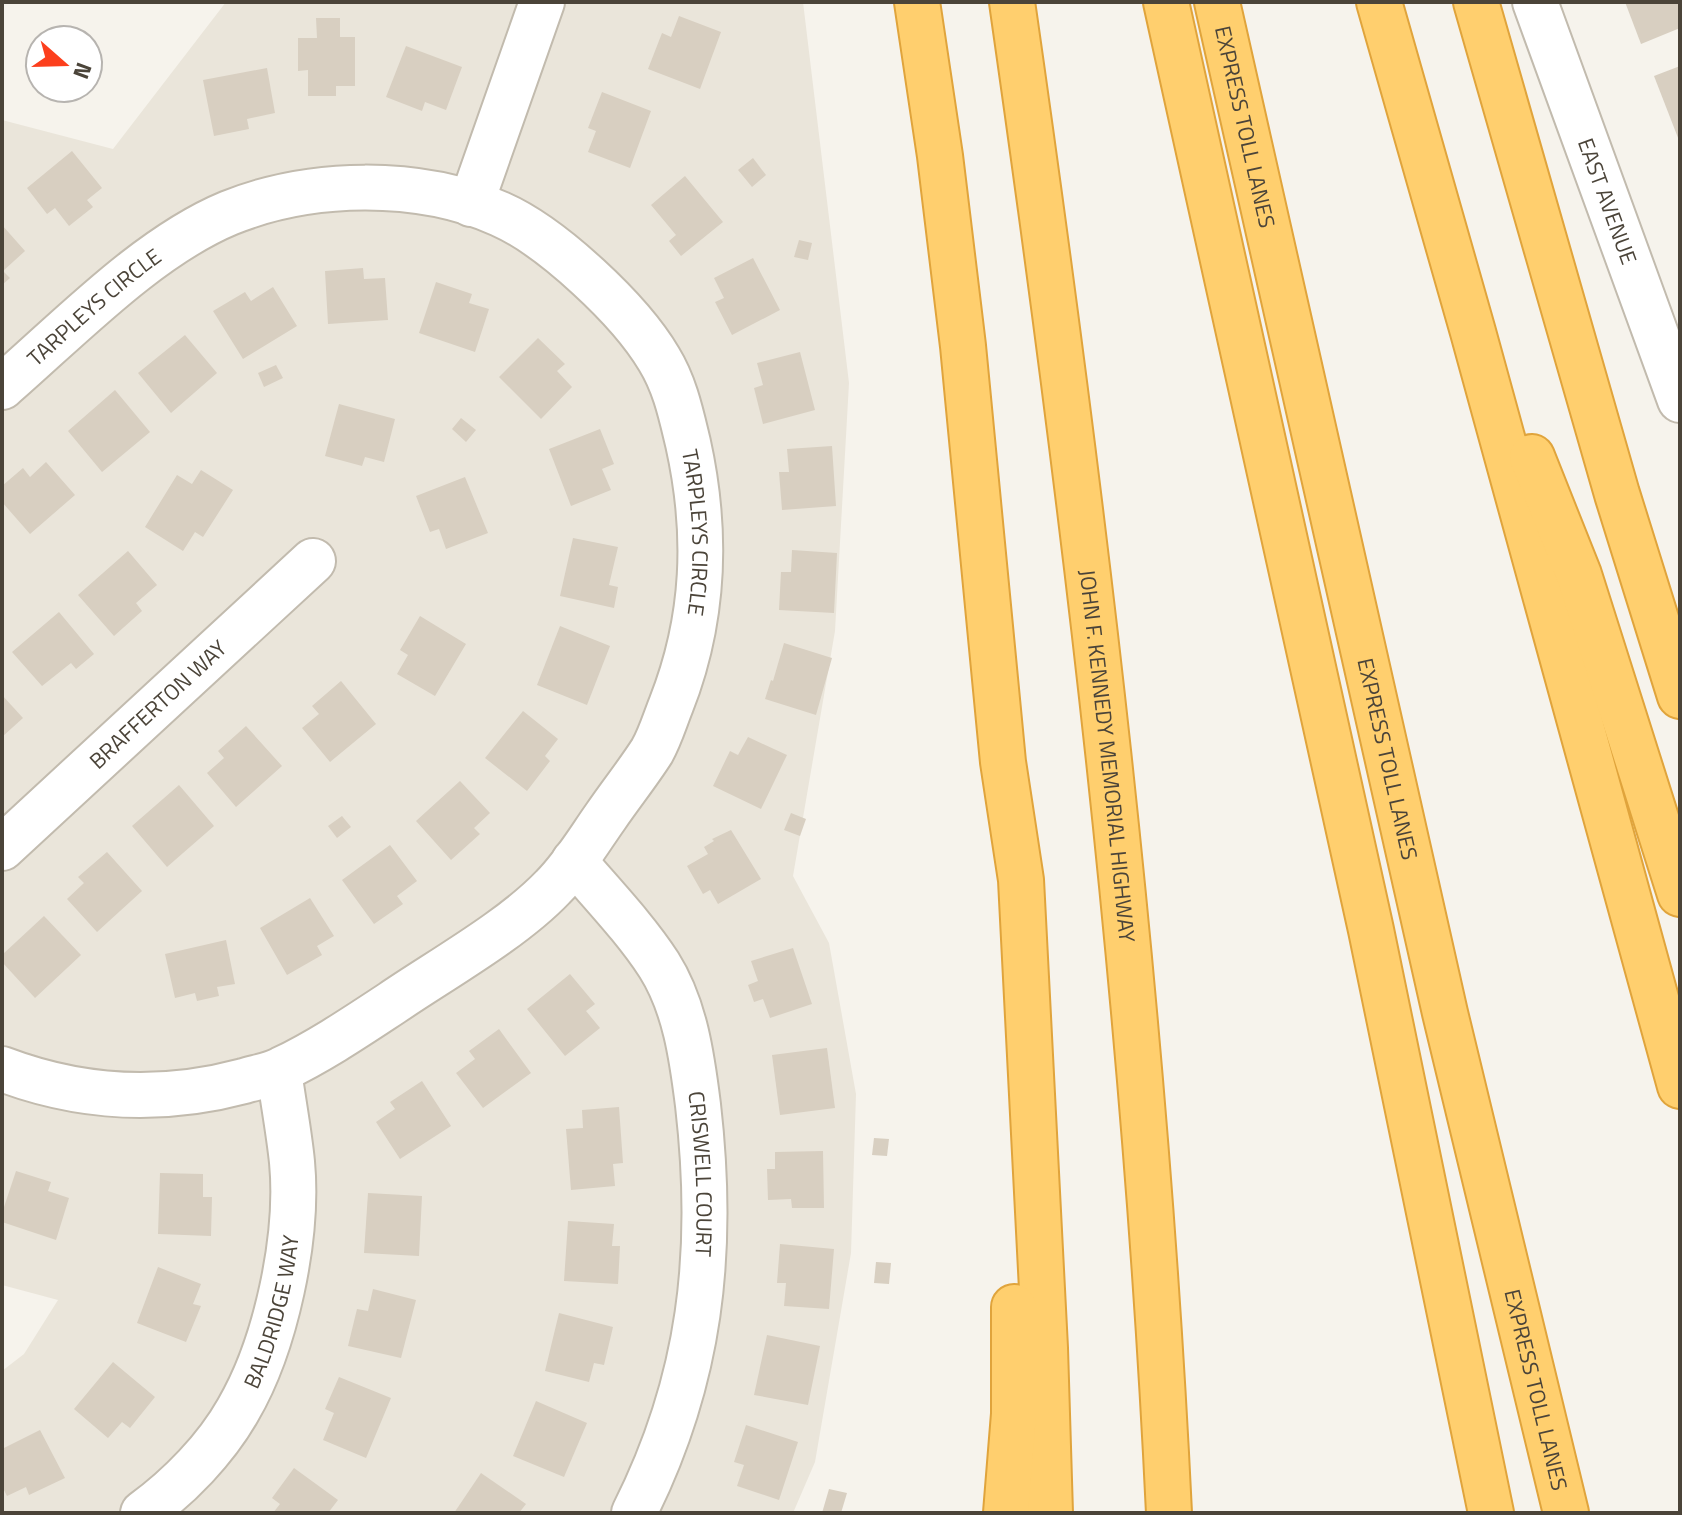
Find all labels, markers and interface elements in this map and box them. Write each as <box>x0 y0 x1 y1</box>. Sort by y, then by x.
street label: EXPRESS TOLL LANES <box>1206 23 1284 231</box>
north arrow <box>24 24 104 104</box>
text: N <box>64 58 101 84</box>
street label: EAST AVENUE <box>1569 133 1646 269</box>
street label: TARPLEYS CIRCLE <box>19 240 168 374</box>
street label: TARPLEYS CIRCLE <box>673 446 717 618</box>
street label: JOHN F. KENNEDY MEMORIAL HIGHWAY <box>1070 568 1144 944</box>
street label: BRAFFERTON WAY <box>81 632 235 777</box>
street label: EXPRESS TOLL LANES <box>1348 655 1427 863</box>
street label: CRISWELL COURT <box>679 1089 722 1258</box>
street label: BALDRIDGE WAY <box>235 1233 308 1394</box>
street label: EXPRESS TOLL LANES <box>1495 1286 1577 1494</box>

